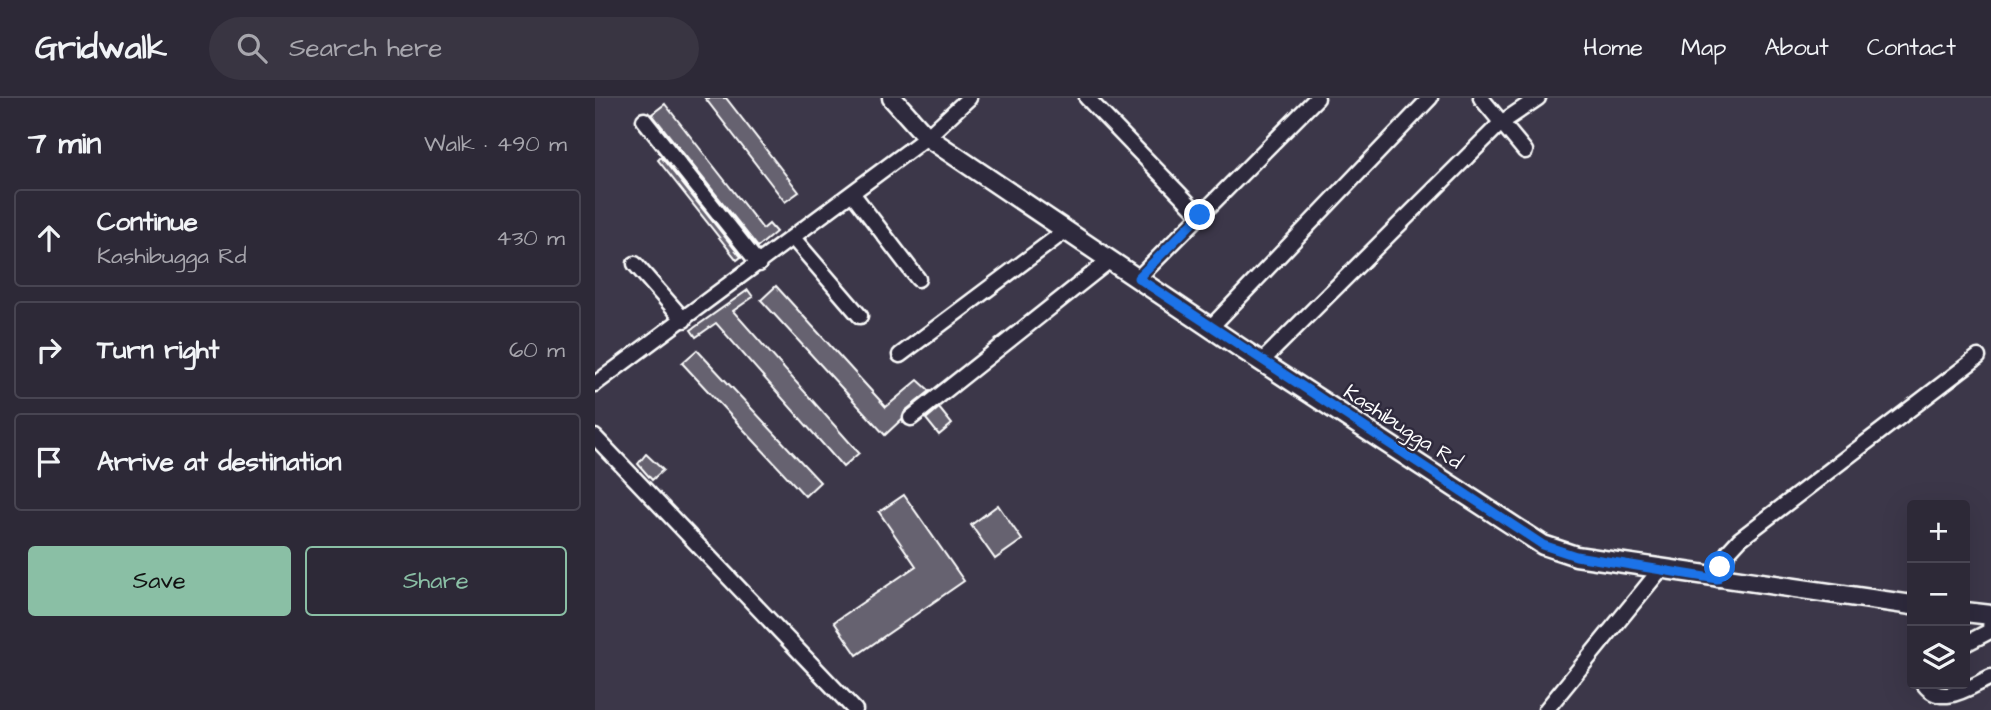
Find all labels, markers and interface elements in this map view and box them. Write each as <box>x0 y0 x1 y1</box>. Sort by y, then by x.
search box <box>209 17 699 80</box>
text: Gridwalk <box>35 25 167 71</box>
icon: search <box>233 29 271 67</box>
text: Search here <box>289 30 442 66</box>
text: Home <box>1583 31 1643 65</box>
text: Map <box>1681 31 1726 65</box>
text: About <box>1764 31 1829 65</box>
text: Contact <box>1867 31 1956 65</box>
text: 7 min <box>28 123 101 165</box>
text: Walk · 490 m <box>424 128 567 160</box>
route end <box>1184 199 1215 230</box>
text: Continue <box>97 204 198 240</box>
icon: ahead <box>30 219 68 257</box>
text: 430 m <box>496 222 565 254</box>
text: Kashibugga Rd <box>97 240 246 272</box>
icon: right <box>30 331 68 369</box>
text: Turn right <box>97 332 219 368</box>
text: 60 m <box>509 334 565 366</box>
street label: Kashibugga Rd <box>1337 378 1468 478</box>
icon: arrive <box>30 443 68 481</box>
text: Arrive at destination <box>97 444 342 480</box>
map controls <box>1907 500 1970 689</box>
button: + <box>1907 500 1970 563</box>
button: Save <box>28 546 291 616</box>
button: Share <box>305 546 567 616</box>
route start <box>1704 551 1735 582</box>
button: − <box>1907 563 1970 626</box>
button: layers <box>1907 626 1970 689</box>

